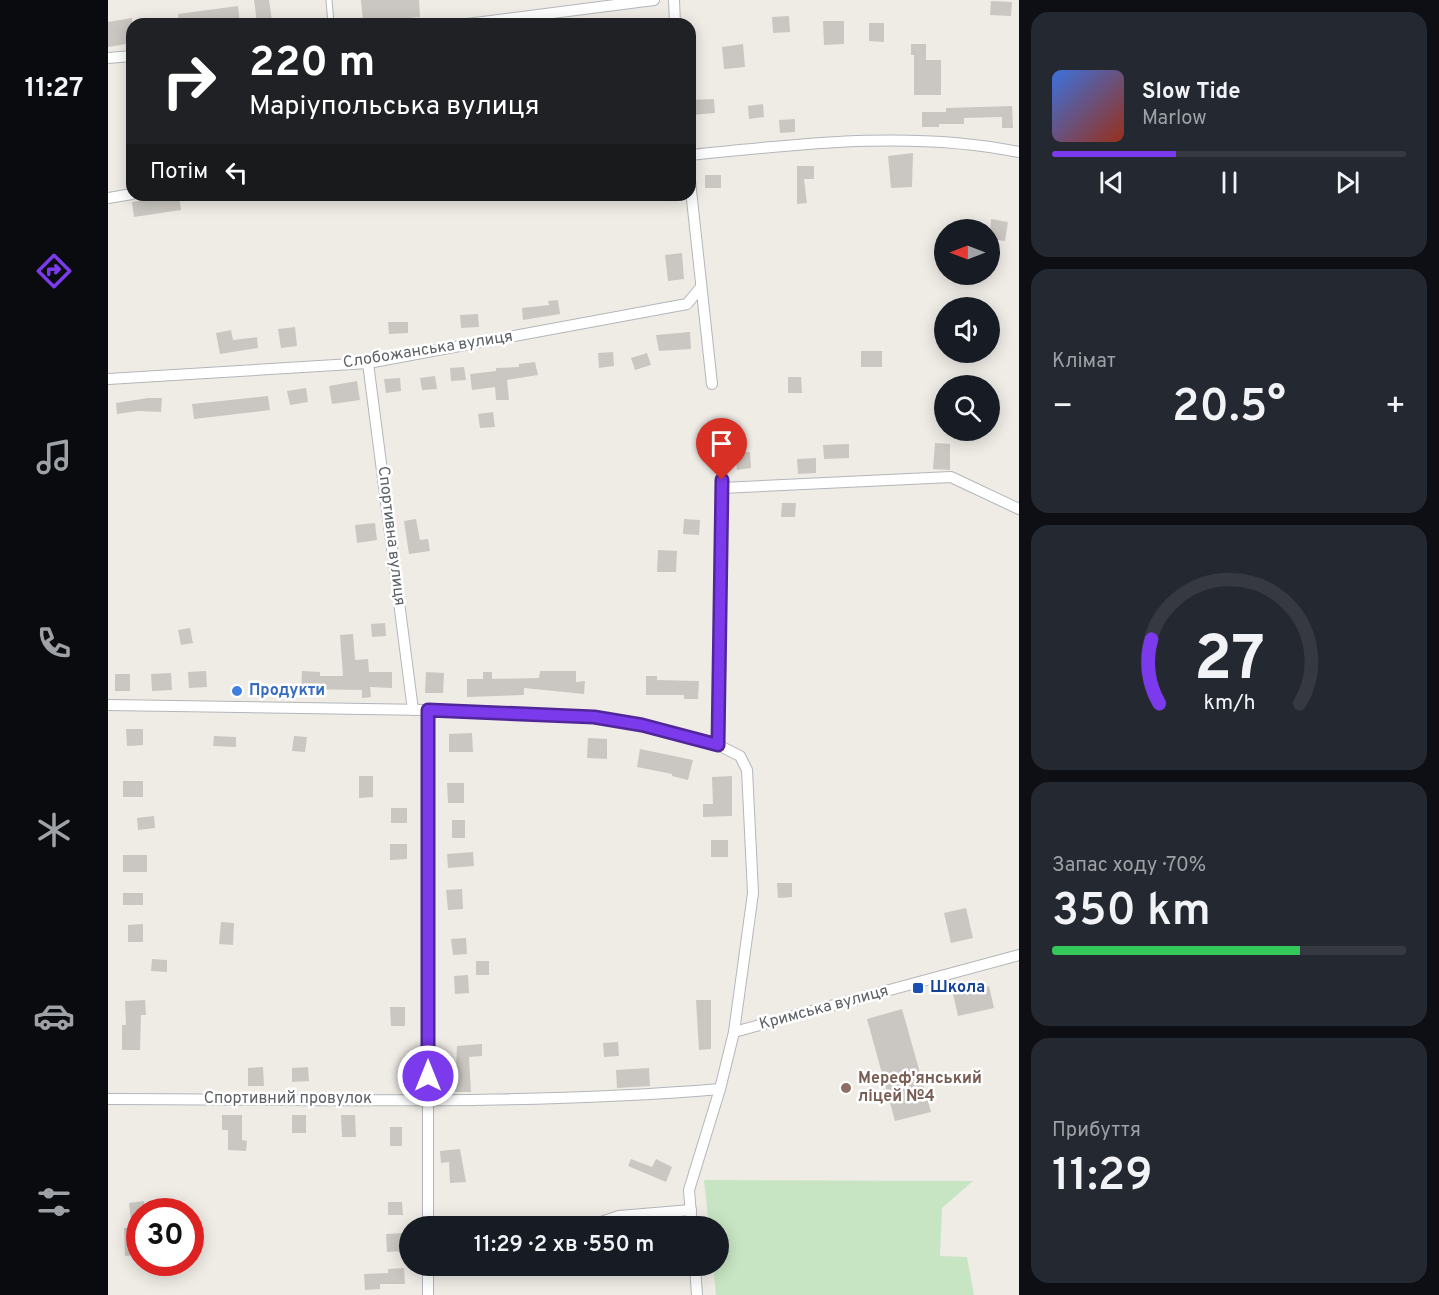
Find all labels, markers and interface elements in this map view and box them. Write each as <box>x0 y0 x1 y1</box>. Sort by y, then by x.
text: 220 m <box>249 38 375 91</box>
icon: right <box>150 42 228 120</box>
text: 11:27 <box>25 72 83 106</box>
text: Slow Tide <box>1142 79 1241 106</box>
text: Маріупольська вулиця <box>249 90 539 124</box>
text: Marlow <box>1142 106 1206 132</box>
icon: left <box>220 156 253 189</box>
text: Потім <box>150 159 208 186</box>
icon: previous <box>1095 166 1128 199</box>
icon: pause <box>1213 166 1246 199</box>
icon: next <box>1331 166 1364 199</box>
north arrow <box>934 219 1000 285</box>
map controls <box>934 219 1000 441</box>
icon: directions <box>33 250 75 292</box>
button: sound <box>934 297 1000 363</box>
street label: Слобожанська вулиця <box>342 327 514 373</box>
text: Клімат <box>1052 349 1116 375</box>
button: search <box>934 375 1000 441</box>
text: 20.5° <box>1172 380 1286 437</box>
text: − <box>1052 387 1073 429</box>
text: + <box>1385 387 1406 429</box>
pin <box>696 418 747 480</box>
icon: arrive <box>705 427 738 460</box>
icon: music <box>33 436 75 478</box>
street label: Спортивна вулиця <box>373 465 409 607</box>
icon: phone <box>33 622 75 664</box>
text: 27 <box>1193 624 1265 703</box>
place label: Продукти <box>249 681 325 701</box>
marker: Продукти <box>230 684 244 698</box>
text: km/h <box>1203 691 1255 718</box>
icon: climate <box>33 809 75 851</box>
text: Запас ходу · 70% <box>1052 853 1206 879</box>
text: 350 km <box>1052 884 1211 941</box>
place label: Школа <box>930 978 985 998</box>
street label: Кримська вулиця <box>757 981 891 1035</box>
marker: Школа <box>911 981 925 995</box>
icon: car <box>33 995 75 1037</box>
position arrow <box>396 1044 460 1108</box>
place label: Мереф'янський ліцей №4 <box>858 1069 982 1107</box>
marker: Мереф'янський ліцей №4 <box>839 1081 853 1095</box>
street label: Спортивний провулок <box>204 1089 372 1109</box>
text: Прибуття <box>1052 1118 1141 1144</box>
text: 11:29 <box>1052 1149 1153 1206</box>
icon: filters <box>33 1181 75 1223</box>
speed limit sign: 30 <box>126 1198 204 1276</box>
text: 11:29 · 2 хв · 550 m <box>474 1232 654 1259</box>

